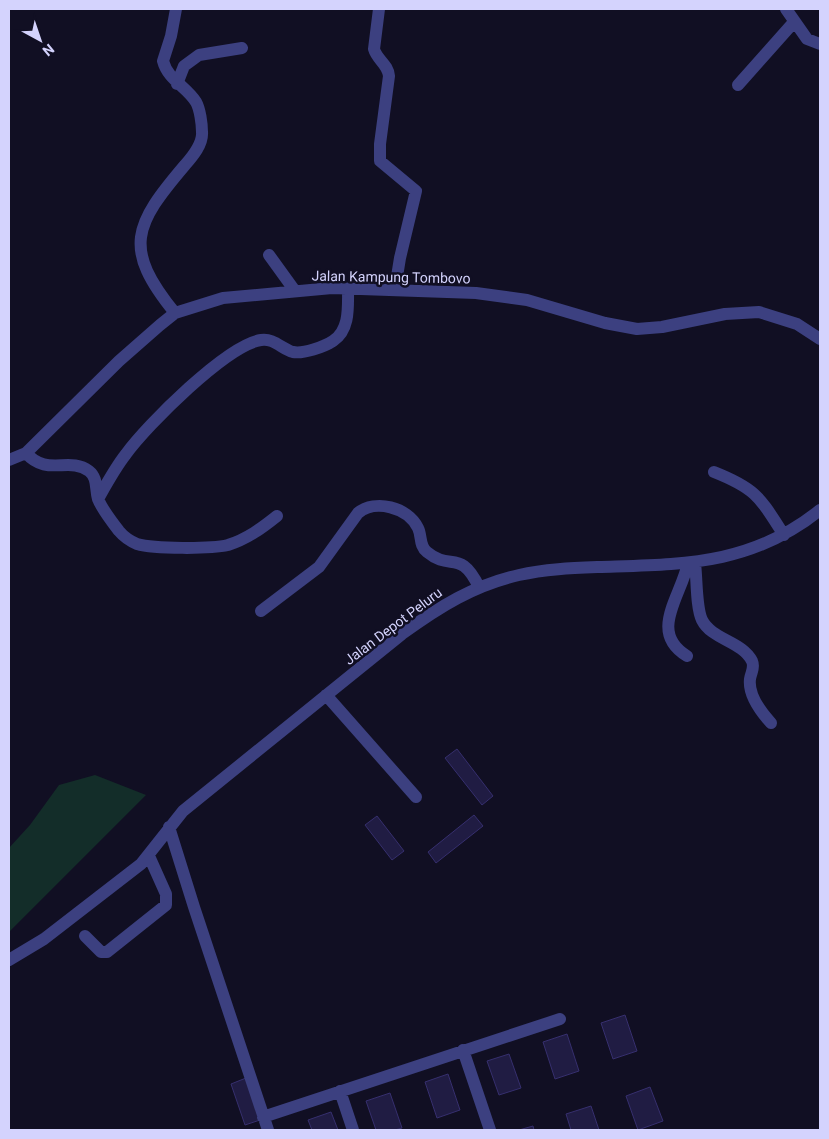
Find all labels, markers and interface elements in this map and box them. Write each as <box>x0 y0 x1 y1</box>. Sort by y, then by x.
north arrow <box>15 15 65 65</box>
text: N <box>39 41 57 59</box>
street label: Jalan Kampung Tombovo <box>311 268 471 286</box>
street label: Jalan Depot Peluru <box>341 584 445 668</box>

